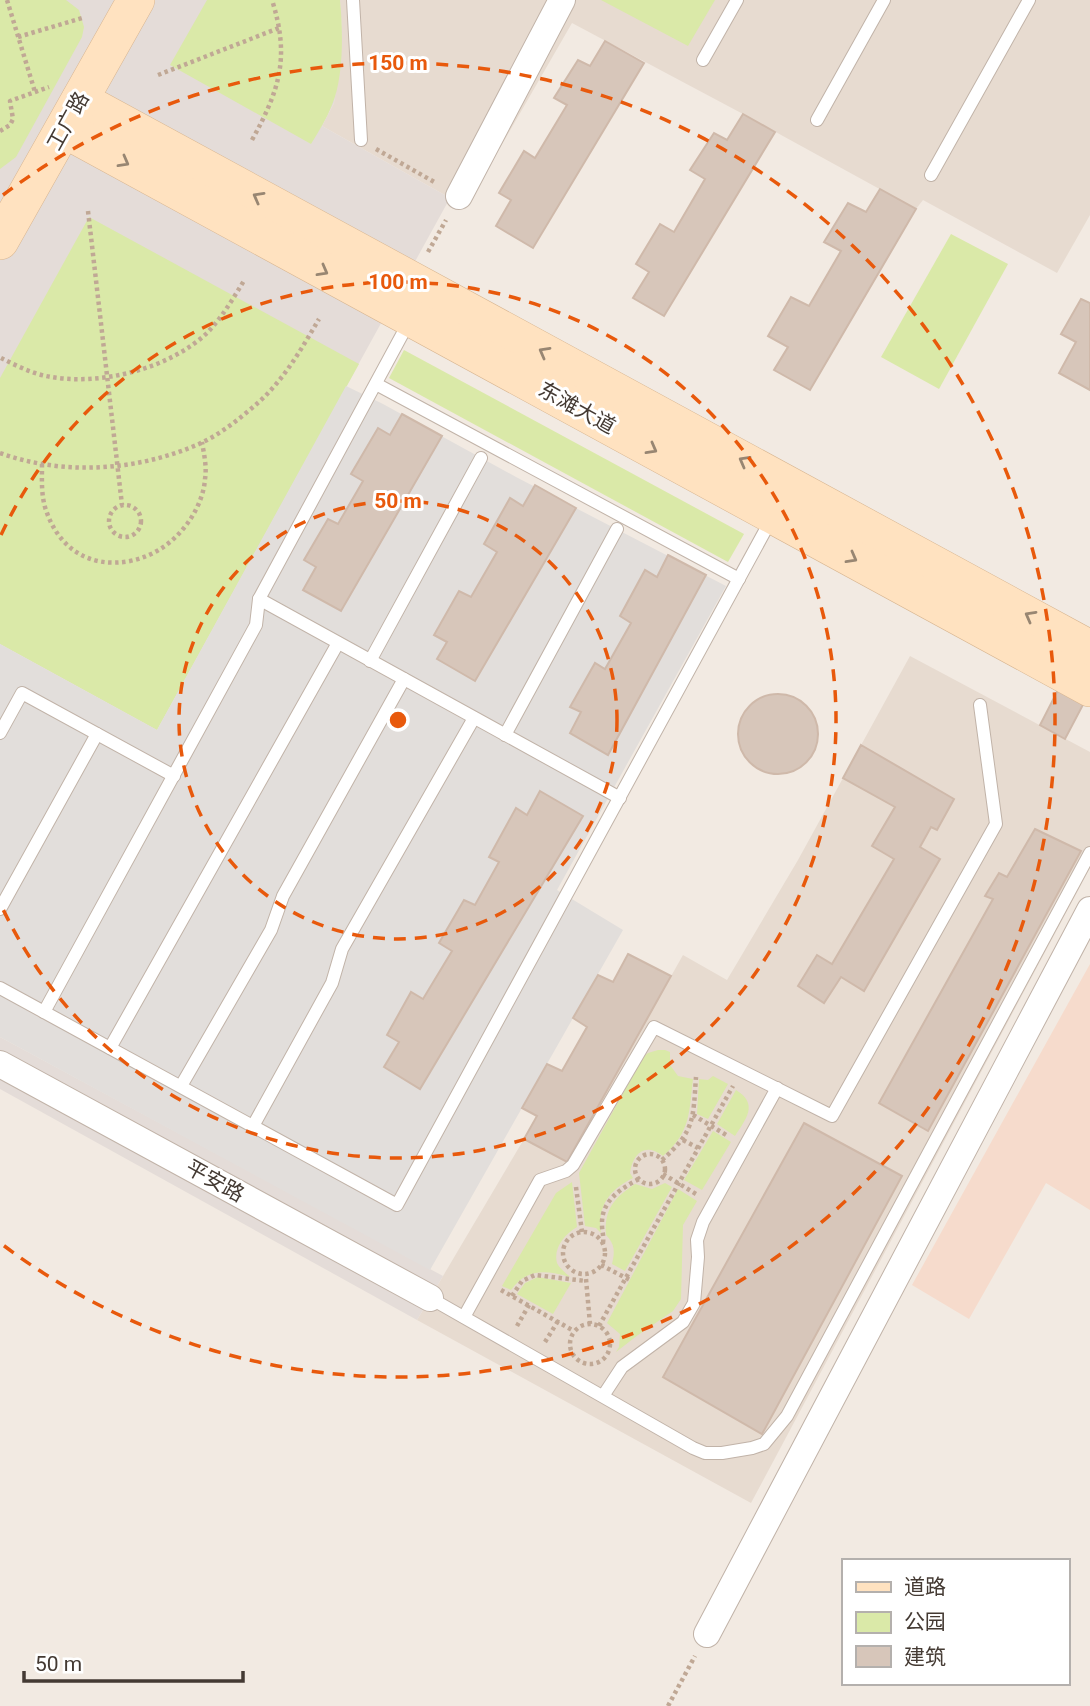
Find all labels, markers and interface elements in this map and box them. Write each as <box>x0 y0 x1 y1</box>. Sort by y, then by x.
text: 150 m <box>368 51 428 75</box>
street label: 工广路 <box>42 88 94 154</box>
one-way arrow <box>116 154 129 167</box>
one-way arrow <box>253 191 266 205</box>
one-way arrow <box>316 262 329 276</box>
text: 100 m <box>368 270 428 294</box>
one-way arrow <box>539 347 552 360</box>
street label: 东滩大道 <box>534 377 620 439</box>
one-way arrow <box>645 441 658 455</box>
one-way arrow <box>739 456 751 469</box>
text: 50 m <box>374 489 422 513</box>
one-way arrow <box>845 550 857 563</box>
one-way arrow <box>1025 611 1037 625</box>
centre of rings <box>386 708 410 732</box>
street label: 平安路 <box>182 1155 248 1207</box>
legend <box>842 1559 1069 1685</box>
text: 道路 <box>904 1575 946 1599</box>
text: 公园 <box>904 1610 946 1634</box>
scale bar <box>24 1640 243 1684</box>
text: 建筑 <box>904 1645 946 1669</box>
text: 50 m <box>35 1652 82 1676</box>

